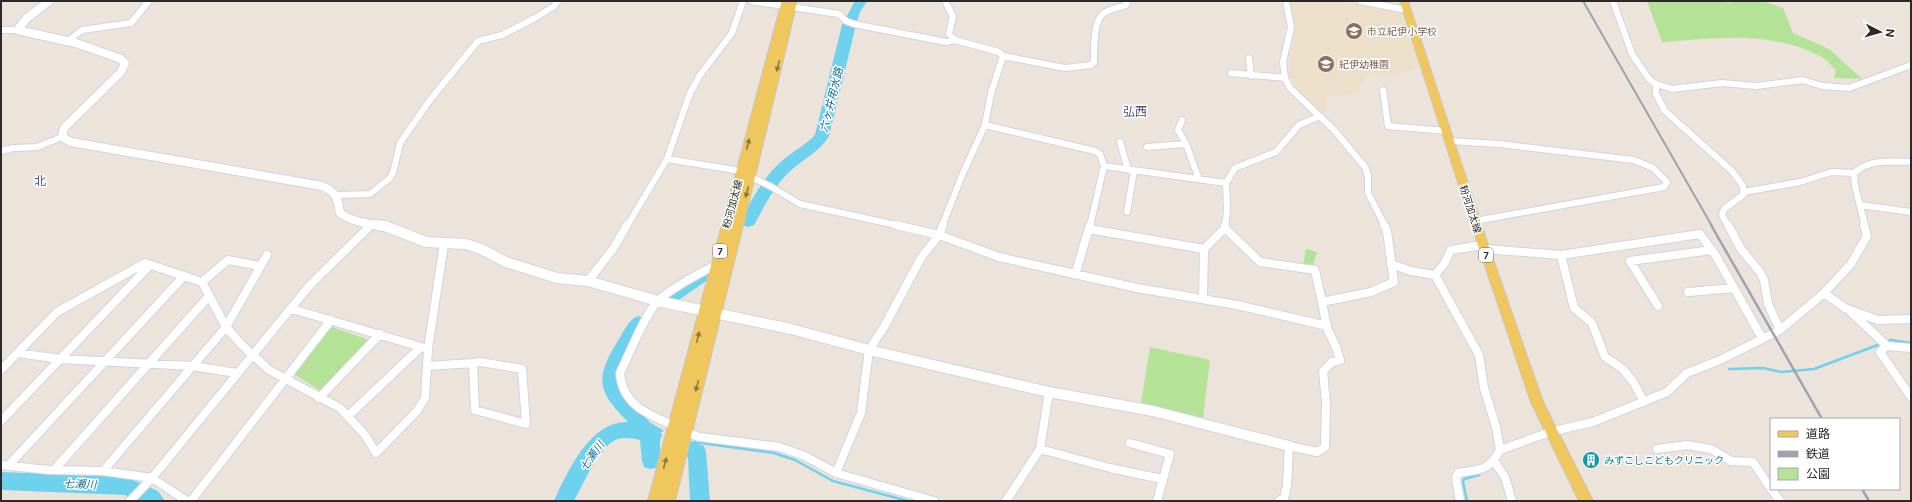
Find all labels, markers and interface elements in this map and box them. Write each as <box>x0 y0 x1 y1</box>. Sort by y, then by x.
north arrow <box>1860 12 1900 52</box>
school or university icon: 市立紀伊小学校 <box>1344 21 1364 41</box>
place label: 市立紀伊小学校 <box>1367 25 1437 37</box>
text: N <box>1883 28 1897 38</box>
school or university icon: 紀伊幼稚園 <box>1316 54 1336 74</box>
place label: 紀伊幼稚園 <box>1339 58 1389 70</box>
one-way arrow <box>774 60 780 72</box>
water label: 六ヶ井用水路 <box>816 65 846 134</box>
district label: 弘西 <box>1123 104 1147 119</box>
one-way arrow <box>745 138 751 150</box>
district label: 北 <box>34 173 46 188</box>
street label: 粉河加太線 <box>720 178 744 230</box>
street label: 粉河加太線 <box>1458 183 1484 235</box>
one-way arrow <box>744 187 750 199</box>
road number: 7 <box>713 244 727 258</box>
road number: 7 <box>1479 248 1493 262</box>
one-way arrow <box>695 331 701 344</box>
one-way arrow <box>694 380 700 392</box>
legend <box>1770 418 1900 490</box>
text: 道路 <box>1806 426 1830 441</box>
water label: 七瀬川 <box>577 438 608 474</box>
text: 鉄道 <box>1806 446 1830 461</box>
building icon: みずこしこどもクリニック <box>1581 450 1601 470</box>
place label: みずこしこどもクリニック <box>1604 454 1724 466</box>
one-way arrow <box>662 457 668 469</box>
text: 公園 <box>1806 466 1830 481</box>
water label: 七瀬川 <box>63 476 98 492</box>

